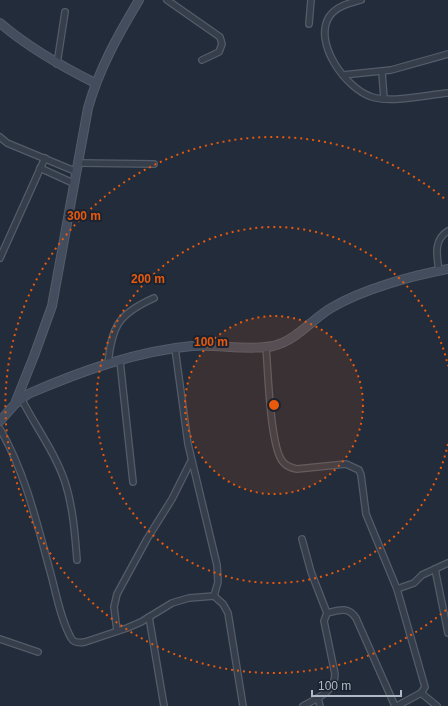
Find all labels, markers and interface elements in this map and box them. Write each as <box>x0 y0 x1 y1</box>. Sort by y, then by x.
text: 300 m <box>67 209 101 223</box>
text: 200 m <box>131 272 165 286</box>
text: 100 m <box>194 335 228 349</box>
centre of rings <box>267 398 281 412</box>
scale bar <box>312 672 401 698</box>
text: 100 m <box>318 679 351 693</box>

